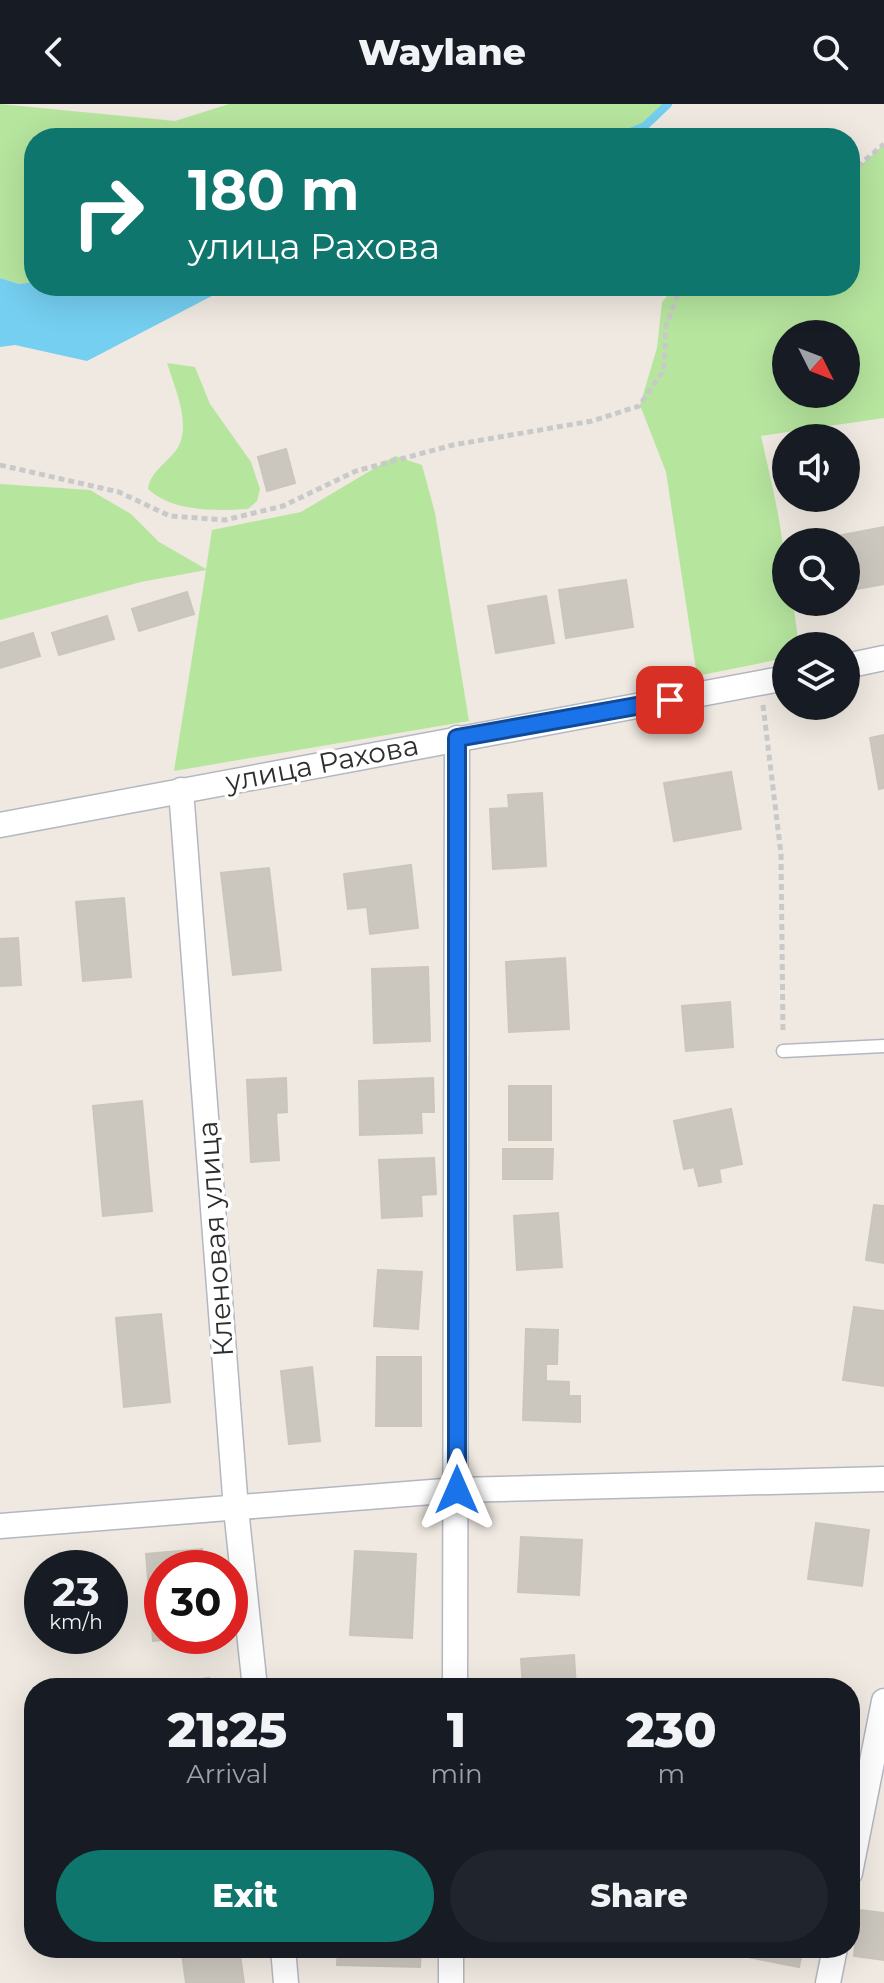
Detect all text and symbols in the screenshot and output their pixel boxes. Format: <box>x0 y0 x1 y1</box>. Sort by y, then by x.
icon: back <box>32 30 76 74</box>
text: Waylane <box>358 30 526 74</box>
icon: search <box>808 30 852 74</box>
text: 180 m <box>188 156 360 224</box>
icon: right <box>56 160 160 264</box>
text: улица Рахова <box>188 224 440 268</box>
north arrow <box>772 320 860 408</box>
map controls <box>772 320 860 720</box>
button: sound <box>772 424 860 512</box>
button: search <box>772 528 860 616</box>
button: layers <box>772 632 860 720</box>
pin <box>636 666 704 734</box>
icon: arrive <box>648 678 692 722</box>
street label: улица Рахова <box>222 728 421 799</box>
street label: Кленовая улица <box>190 1120 240 1358</box>
position arrow <box>415 1448 499 1532</box>
speed limit sign: 30 <box>144 1550 248 1654</box>
text: 23 <box>52 1567 100 1616</box>
text: km/h <box>49 1610 103 1634</box>
text: 21:25 <box>167 1701 287 1759</box>
text: 1 <box>447 1701 466 1759</box>
text: 230 <box>626 1701 717 1759</box>
text: Arrival <box>186 1758 268 1790</box>
text: min <box>430 1758 483 1790</box>
text: m <box>657 1758 685 1790</box>
button: Exit <box>56 1850 434 1942</box>
button: Share <box>450 1850 828 1942</box>

